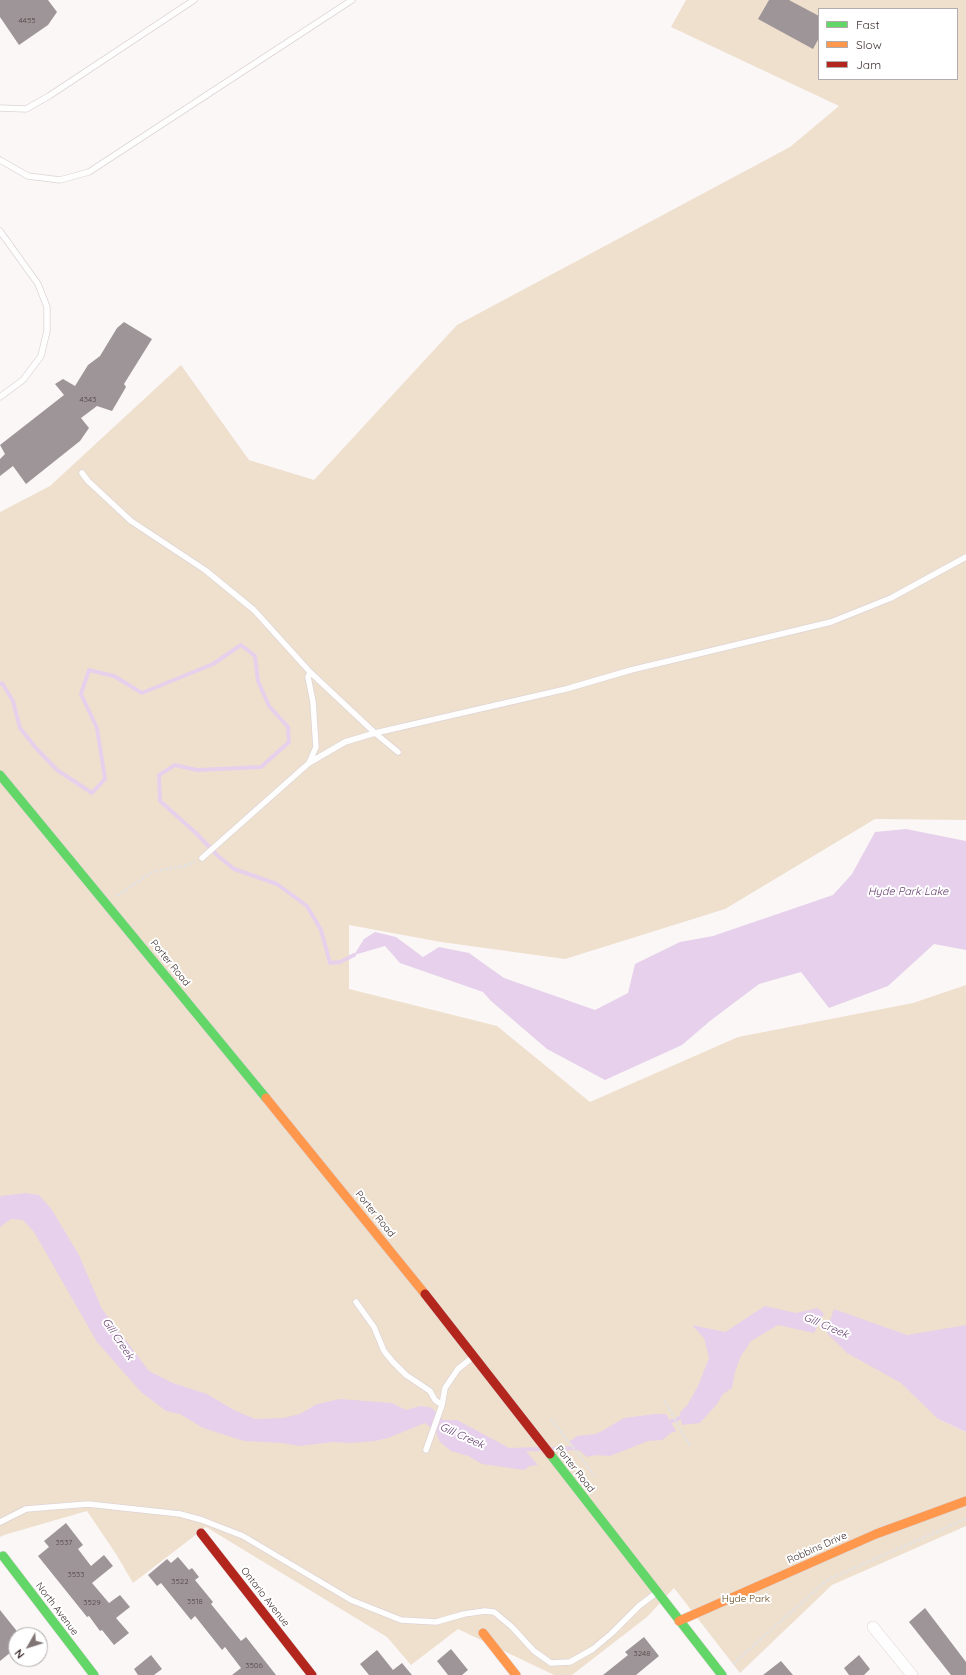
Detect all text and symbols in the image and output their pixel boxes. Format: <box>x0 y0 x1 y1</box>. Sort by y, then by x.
legend <box>818 8 958 80</box>
house number: 4455 <box>18 16 36 26</box>
text: Fast <box>856 17 880 32</box>
text: Slow <box>856 37 882 52</box>
text: Jam <box>856 57 881 72</box>
house number: 4343 <box>80 395 96 405</box>
water label: Hyde Park Lake <box>868 885 948 899</box>
street label: Porter Road <box>148 937 192 989</box>
street label: Porter Road <box>353 1188 397 1240</box>
water label: Gill Creek <box>802 1311 850 1341</box>
water label: Gill Creek <box>99 1316 137 1362</box>
water label: Gill Creek <box>438 1420 486 1452</box>
street label: Porter Road <box>553 1443 597 1495</box>
street label: Robbins Drive <box>785 1529 849 1567</box>
house number: 3537 <box>56 1538 72 1548</box>
street label: Ontario Avenue <box>238 1565 292 1629</box>
house number: 3533 <box>68 1570 84 1580</box>
house number: 3522 <box>171 1577 189 1587</box>
street label: North Avenue <box>33 1580 81 1638</box>
park label: Hyde Park <box>722 1593 770 1605</box>
house number: 3518 <box>187 1597 203 1607</box>
house number: 3529 <box>83 1598 101 1608</box>
north arrow <box>8 1627 48 1667</box>
text: N <box>11 1646 27 1661</box>
house number: 3248 <box>633 1649 651 1659</box>
house number: 3506 <box>245 1661 263 1671</box>

